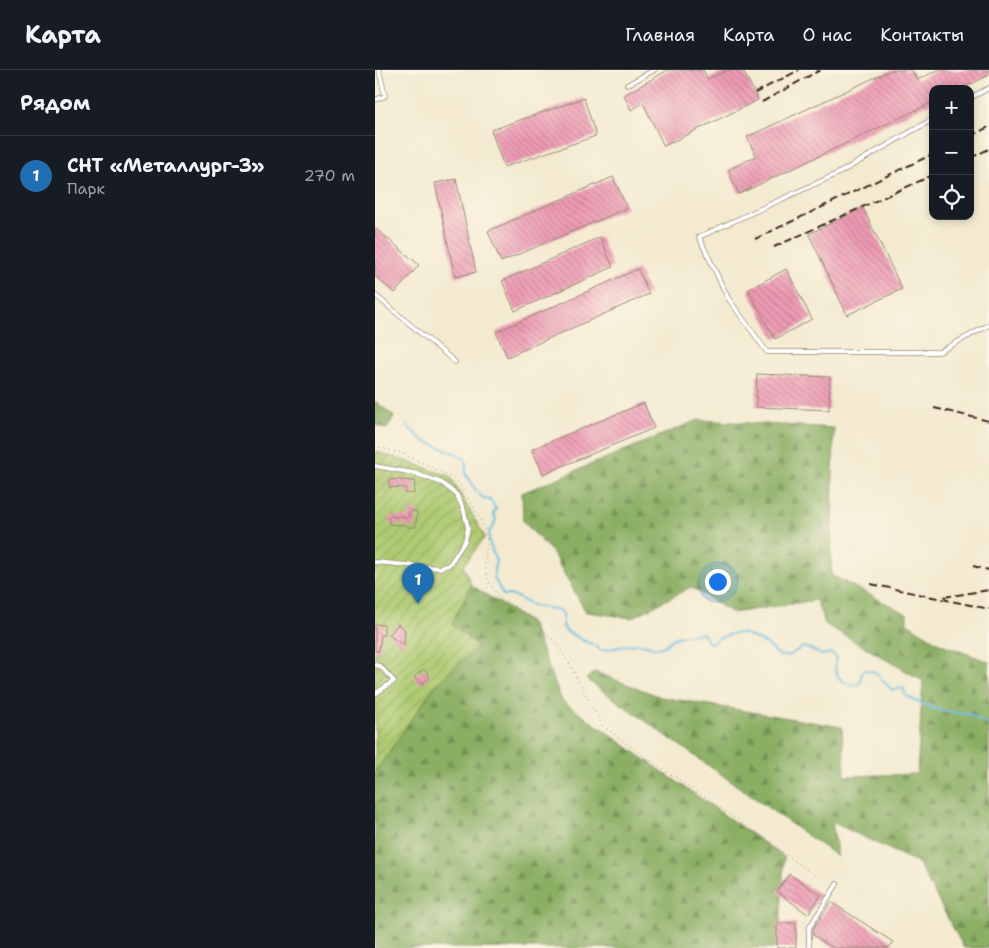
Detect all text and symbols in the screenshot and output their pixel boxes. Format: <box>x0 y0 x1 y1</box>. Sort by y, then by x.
text: Карта <box>25 19 101 51</box>
text: Главная <box>625 23 695 47</box>
text: Карта <box>723 23 775 47</box>
text: О нас <box>803 23 852 47</box>
text: Контакты <box>880 23 964 47</box>
map controls <box>929 85 974 220</box>
button: + <box>929 85 974 130</box>
text: Рядом <box>20 89 90 117</box>
button: − <box>929 130 974 175</box>
text: СНТ «Металлург-3» <box>67 153 264 178</box>
text: 1 <box>32 165 40 186</box>
text: 270 m <box>304 165 355 186</box>
button: locate <box>929 175 974 220</box>
text: Парк <box>67 178 105 199</box>
pin: 1 <box>402 563 434 604</box>
your location <box>705 569 731 595</box>

